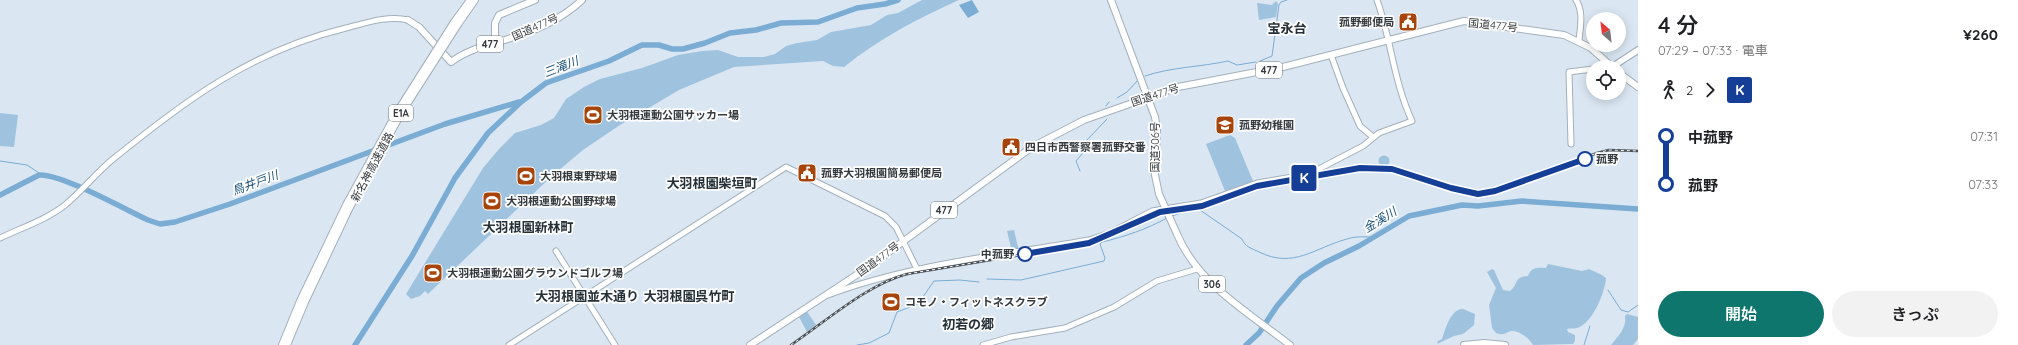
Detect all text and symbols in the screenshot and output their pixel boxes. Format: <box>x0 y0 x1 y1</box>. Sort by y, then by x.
street label: 国道477号 <box>509 10 561 44</box>
public building icon: 菰野郵便局 <box>1397 11 1419 33</box>
text: 4 分 <box>1658 11 1699 39</box>
north arrow <box>1586 12 1626 52</box>
map controls <box>1586 12 1626 100</box>
place label: 菰野郵便局 <box>1339 15 1394 29</box>
street label: 国道477号 <box>1468 15 1518 35</box>
district label: 宝永台 <box>1267 20 1307 36</box>
text: ¥260 <box>1963 25 1998 44</box>
road number: 477 <box>477 36 503 52</box>
text: 07:29 – 07:33 · 電車 <box>1658 42 1768 58</box>
water label: 三滝川 <box>541 52 582 80</box>
button: locate <box>1586 60 1626 100</box>
road number: 477 <box>1256 62 1282 78</box>
icon: walk <box>1658 79 1680 101</box>
icon: forward <box>1699 79 1721 101</box>
street label: 国道477号 <box>1129 81 1181 109</box>
text: K <box>1735 81 1744 99</box>
text: 2 <box>1686 82 1693 98</box>
sports icon: 大羽根運動公園サッカー場 <box>582 104 604 126</box>
road number: E1A <box>389 105 413 121</box>
place label: 大羽根運動公園サッカー場 <box>607 108 739 122</box>
school or university icon: 菰野幼稚園 <box>1214 114 1236 136</box>
place label: 菰野幼稚園 <box>1239 118 1294 132</box>
street label: 国道306号 <box>1148 121 1162 173</box>
text: 中菰野 <box>1688 128 1733 147</box>
text: 07:31 <box>1970 128 1998 144</box>
street label: 新名神高速道路 <box>348 130 396 204</box>
public building icon: 四日市西警察署菰野交番 <box>1000 136 1022 158</box>
place label: 四日市西警察署菰野交番 <box>1025 140 1146 154</box>
marker: 菰野 <box>1577 151 1593 167</box>
place label: 菰野 <box>1596 152 1619 166</box>
public building icon: 菰野大羽根園簡易郵便局 <box>796 162 818 184</box>
sports icon: 大羽根東野球場 <box>515 165 537 187</box>
line badge: K <box>1291 165 1317 191</box>
water label: 鳥井戸川 <box>230 166 282 198</box>
place label: 菰野大羽根園簡易郵便局 <box>821 166 942 180</box>
place label: 大羽根東野球場 <box>540 169 617 183</box>
text: K <box>1299 169 1309 187</box>
district label: 大羽根園柴垣町 <box>666 175 758 191</box>
text: 菰野 <box>1688 176 1718 195</box>
text: 07:33 <box>1968 176 1998 192</box>
sports icon: 大羽根運動公園野球場 <box>481 190 503 212</box>
place label: 大羽根運動公園野球場 <box>506 194 616 208</box>
road number: 477 <box>931 202 957 218</box>
water label: 金溪川 <box>1360 203 1401 235</box>
district label: 大羽根園新林町 <box>482 219 574 235</box>
street label: 国道477号 <box>854 239 902 279</box>
marker: 中菰野 <box>1017 246 1033 262</box>
place label: 中菰野 <box>981 247 1015 261</box>
sports icon: 大羽根運動公園グラウンドゴルフ場 <box>422 262 444 284</box>
place label: 大羽根運動公園グラウンドゴルフ場 <box>447 266 623 280</box>
road number: 306 <box>1199 276 1225 292</box>
district label: 大羽根園並木通り <box>535 288 639 304</box>
district label: 大羽根園呉竹町 <box>643 288 735 304</box>
sports icon: コモノ・フィットネスクラブ <box>880 291 902 313</box>
button: 開始 <box>1658 291 1824 337</box>
button: きっぷ <box>1832 291 1998 337</box>
place label: コモノ・フィットネスクラブ <box>905 295 1048 309</box>
district label: 初若の郷 <box>942 316 994 332</box>

